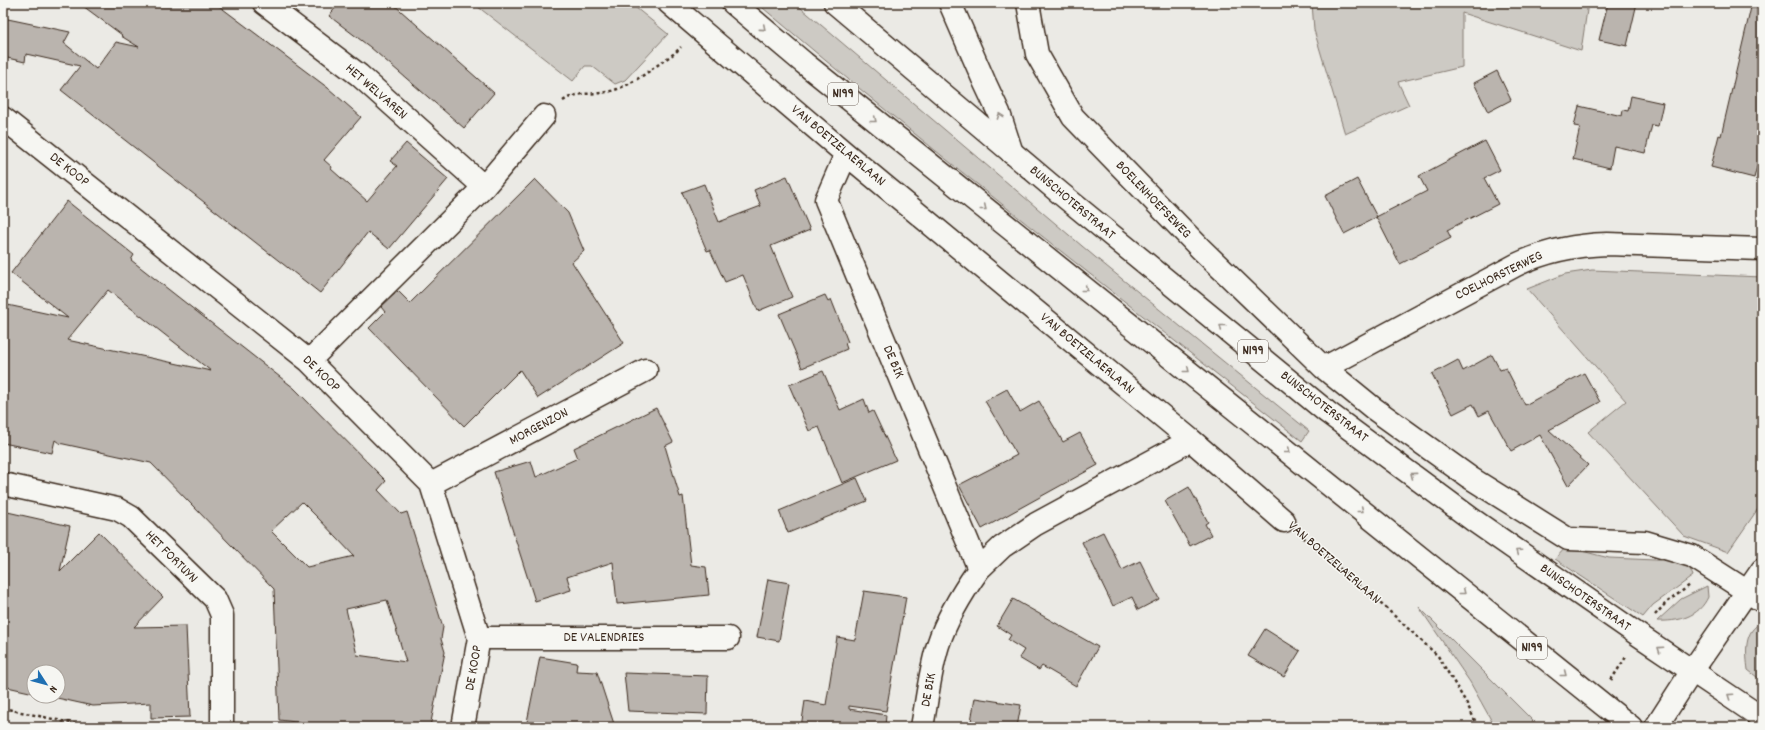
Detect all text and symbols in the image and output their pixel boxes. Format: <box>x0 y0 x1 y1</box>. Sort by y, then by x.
one-way arrow <box>758 24 766 31</box>
street label: HET WELVAREN <box>340 59 412 125</box>
road number: N199 <box>828 83 858 105</box>
street label: VAN BOETZELAERLAAN <box>786 100 890 192</box>
one-way arrow <box>996 112 1004 119</box>
one-way arrow <box>870 115 877 122</box>
street label: DE KOOP <box>45 148 93 192</box>
street label: BOELENHOEFSEWEG <box>1110 156 1196 244</box>
street label: BUNSCHOTERSTRAAT <box>1025 161 1120 245</box>
one-way arrow <box>979 203 986 210</box>
street label: COELHORSTERWEG <box>1452 246 1546 306</box>
one-way arrow <box>1081 284 1088 291</box>
street label: VAN BOETZELAERLAAN <box>1035 308 1139 400</box>
one-way arrow <box>1220 324 1227 331</box>
road number: N199 <box>1238 340 1268 362</box>
street label: DE BIK <box>877 342 909 382</box>
street label: DE KOOP <box>298 351 344 397</box>
one-way arrow <box>1182 365 1189 372</box>
street label: BUNSCHOTERSTRAAT <box>1276 366 1373 448</box>
street label: MORGENZON <box>506 403 572 451</box>
one-way arrow <box>1284 447 1291 454</box>
one-way arrow <box>1411 473 1418 480</box>
one-way arrow <box>1357 505 1364 512</box>
street label: VAN BOETZELAERLAAN <box>1283 517 1385 609</box>
street label: HET FORTUYN <box>140 526 202 588</box>
one-way arrow <box>1516 550 1523 557</box>
street label: BUNSCHOTERSTRAAT <box>1535 559 1635 637</box>
one-way arrow <box>1459 588 1466 595</box>
street label: DE VALENDRIES <box>563 628 645 648</box>
road number: N199 <box>1517 637 1547 659</box>
street label: DE KOOP <box>460 644 488 692</box>
one-way arrow <box>1657 647 1664 654</box>
north arrow <box>26 664 66 704</box>
one-way arrow <box>1559 670 1567 677</box>
street label: DE BIK <box>916 671 942 709</box>
text: N <box>44 682 61 696</box>
one-way arrow <box>1727 694 1734 701</box>

